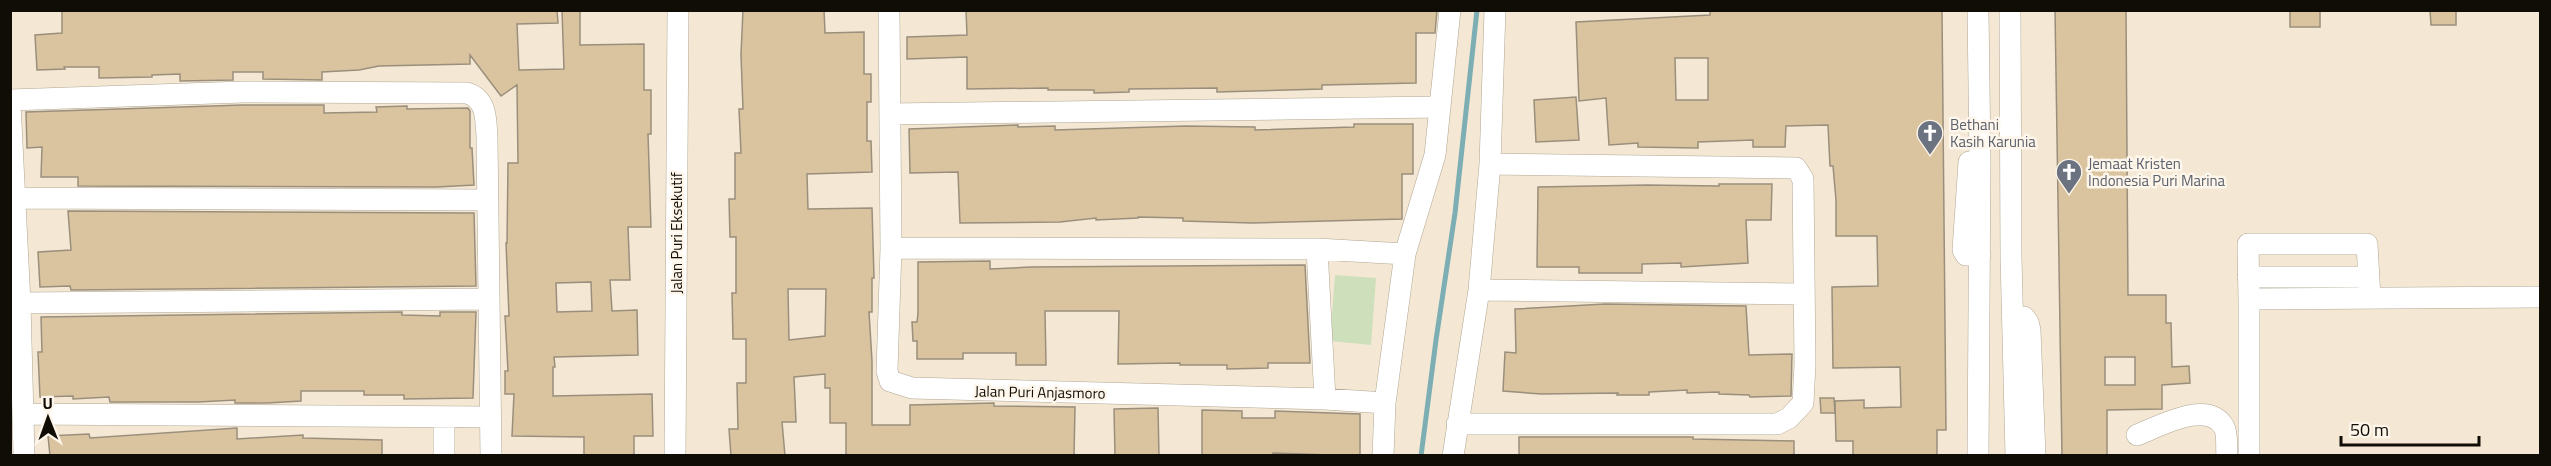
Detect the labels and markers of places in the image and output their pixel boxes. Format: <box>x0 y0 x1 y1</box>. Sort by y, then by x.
place label: Bethani Kasih Karunia <box>1950 113 2036 153</box>
church icon: Bethani Kasih Karunia <box>1915 118 1945 156</box>
place label: Jemaat Kristen Indonesia Puri Marina <box>2088 152 2226 192</box>
church icon: Jemaat Kristen Indonesia Puri Marina <box>2054 157 2084 195</box>

